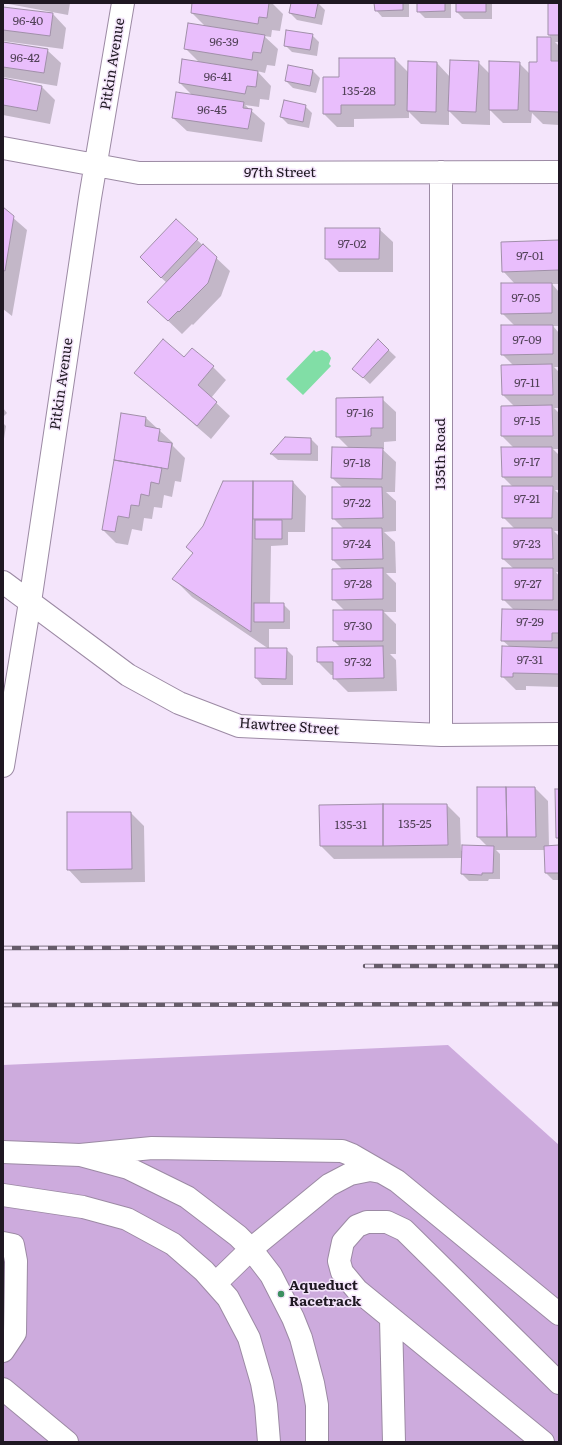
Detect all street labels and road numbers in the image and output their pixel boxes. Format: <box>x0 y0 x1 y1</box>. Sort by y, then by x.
street label: Pitkin Avenue <box>97 17 129 111</box>
street label: 97th Street <box>244 165 316 181</box>
street label: Pitkin Avenue <box>47 337 77 431</box>
street label: 135th Road <box>433 418 449 490</box>
street label: Hawtree Street <box>239 715 339 739</box>

